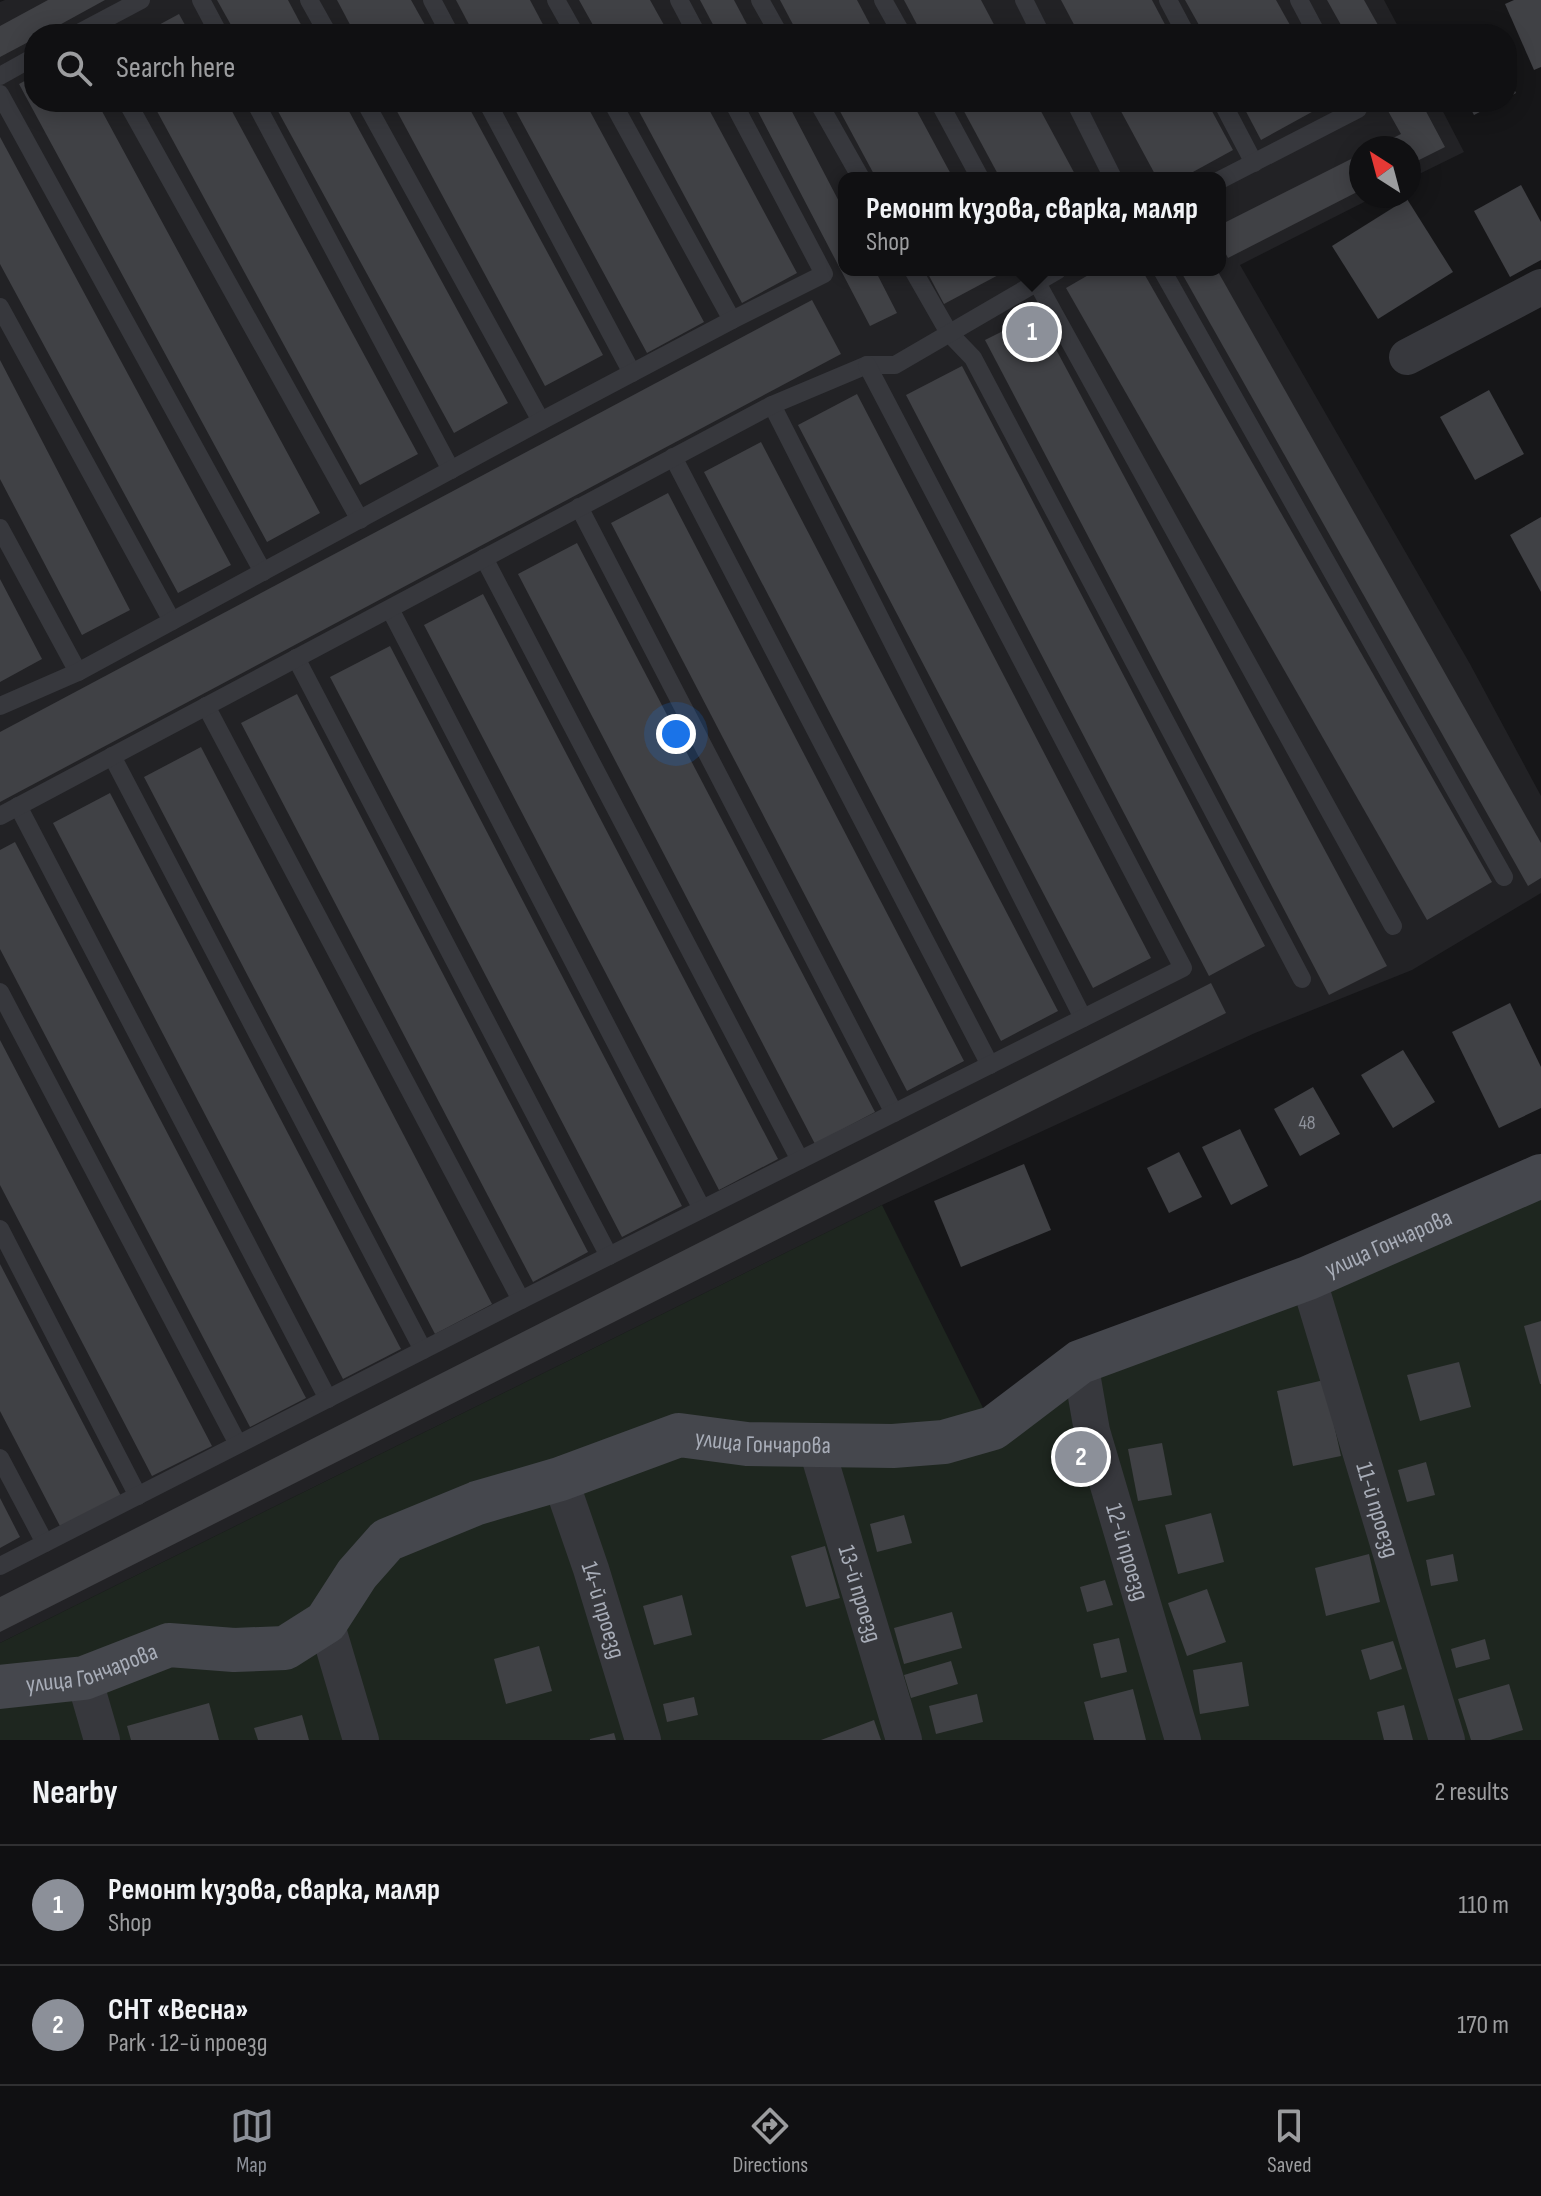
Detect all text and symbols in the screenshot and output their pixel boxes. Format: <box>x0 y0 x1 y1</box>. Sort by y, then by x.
search box <box>24 24 1517 112</box>
icon: search <box>52 46 96 90</box>
text: Search here <box>116 50 235 86</box>
north arrow <box>1349 136 1421 208</box>
popup <box>838 172 1226 276</box>
text: Ремонт кузова, сварка, маляр <box>866 191 1198 227</box>
text: Shop <box>866 227 910 258</box>
pin: 1 <box>1006 302 1058 362</box>
your location <box>656 714 696 754</box>
house number: 48 <box>1298 1111 1316 1135</box>
street label: улица Гончарова <box>1320 1203 1456 1284</box>
street label: улица Гончарова <box>693 1423 831 1460</box>
pin: 2 <box>1055 1427 1107 1487</box>
street label: 11-й проезд <box>1349 1459 1405 1561</box>
street label: 12-й проезд <box>1099 1500 1155 1604</box>
street label: 13-й проезд <box>832 1542 888 1646</box>
street label: 14-й проезд <box>575 1558 631 1662</box>
street label: улица Гончарова <box>24 1637 162 1699</box>
text: Nearby <box>32 1772 118 1813</box>
text: 2 results <box>1435 1777 1509 1808</box>
text: Ремонт кузова, сварка, маляр <box>108 1872 440 1908</box>
text: 1 <box>53 1890 63 1921</box>
text: 110 m <box>1458 1890 1509 1921</box>
text: Shop <box>108 1908 152 1939</box>
text: СНТ «Весна» <box>108 1992 248 2028</box>
text: 2 <box>52 2010 64 2041</box>
text: 170 m <box>1457 2010 1509 2041</box>
text: Park · 12-й проезд <box>108 2028 267 2059</box>
tab: Map <box>230 2104 274 2179</box>
tab: Directions <box>733 2104 808 2179</box>
tab: Saved <box>1267 2104 1311 2179</box>

